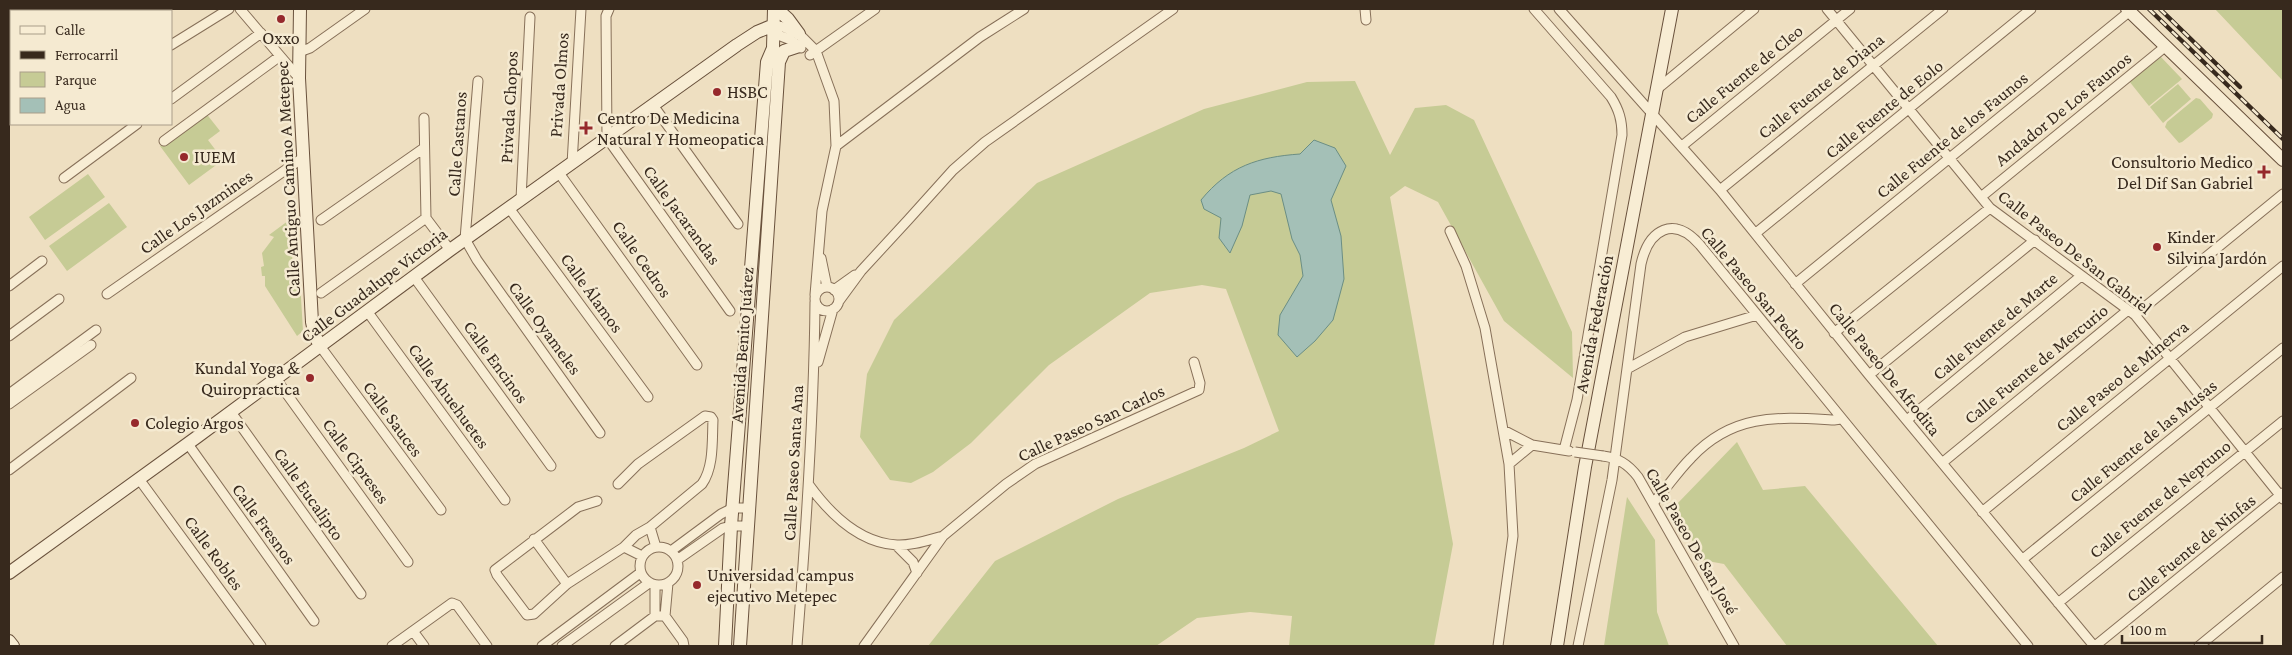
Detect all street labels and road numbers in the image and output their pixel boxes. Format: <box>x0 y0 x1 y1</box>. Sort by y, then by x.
street label: Calle Fuente de Cleo <box>1681 20 1807 128</box>
street label: Calle Fuente de Diana <box>1754 29 1888 143</box>
street label: Privada Olmos <box>545 32 573 138</box>
street label: Andador De Los Faunos <box>1991 48 2135 170</box>
street label: Privada Chopos <box>496 50 522 164</box>
street label: Calle Fuente de Eolo <box>1821 55 1947 163</box>
street label: Calle Antiguo Camino A Metepec <box>272 60 304 297</box>
street label: Calle Fuente de los Faunos <box>1872 68 2032 202</box>
street label: Calle Castanos <box>443 91 471 197</box>
street label: Calle Jacarandas <box>639 161 725 269</box>
street label: Calle Los Jazmines <box>136 166 256 258</box>
street label: Calle Paseo De San Gabriel <box>1994 186 2156 318</box>
street label: Calle Cedros <box>608 217 676 301</box>
street label: Calle Paseo San Pedro <box>1697 222 1811 354</box>
street label: Calle Guadalupe Victoria <box>297 223 451 347</box>
street label: Calle Álamos <box>556 249 628 337</box>
street label: Avenida Federación <box>1571 253 1617 395</box>
street label: Avenida Benito Juárez <box>727 266 757 424</box>
street label: Calle Fuente de Marte <box>1929 268 2061 384</box>
street label: Calle Oyameles <box>505 278 585 378</box>
street label: Calle Paseo De Afrodita <box>1825 298 1945 440</box>
street label: Calle Fuente de Mercurio <box>1960 300 2112 428</box>
street label: Calle Paseo de Minerva <box>2052 316 2192 436</box>
street label: Calle Encinos <box>459 317 533 407</box>
street label: Calle Ahuehuetes <box>404 340 494 452</box>
street label: Calle Fuente de las Musas <box>2065 375 2221 507</box>
street label: Calle Sauces <box>359 377 427 461</box>
street label: Calle Paseo San Carlos <box>1014 380 1168 466</box>
street label: Calle Paseo Santa Ana <box>779 384 807 542</box>
street label: Calle Cipreses <box>318 415 394 507</box>
street label: Calle Fuente de Neptuno <box>2085 436 2235 562</box>
street label: Calle Eucalipto <box>270 444 348 544</box>
street label: Calle Paseo De San José <box>1642 464 1742 618</box>
street label: Calle Fresnos <box>228 480 300 568</box>
street label: Calle Fuente de Ninfas <box>2122 490 2260 606</box>
street label: Calle Robles <box>180 512 248 594</box>

